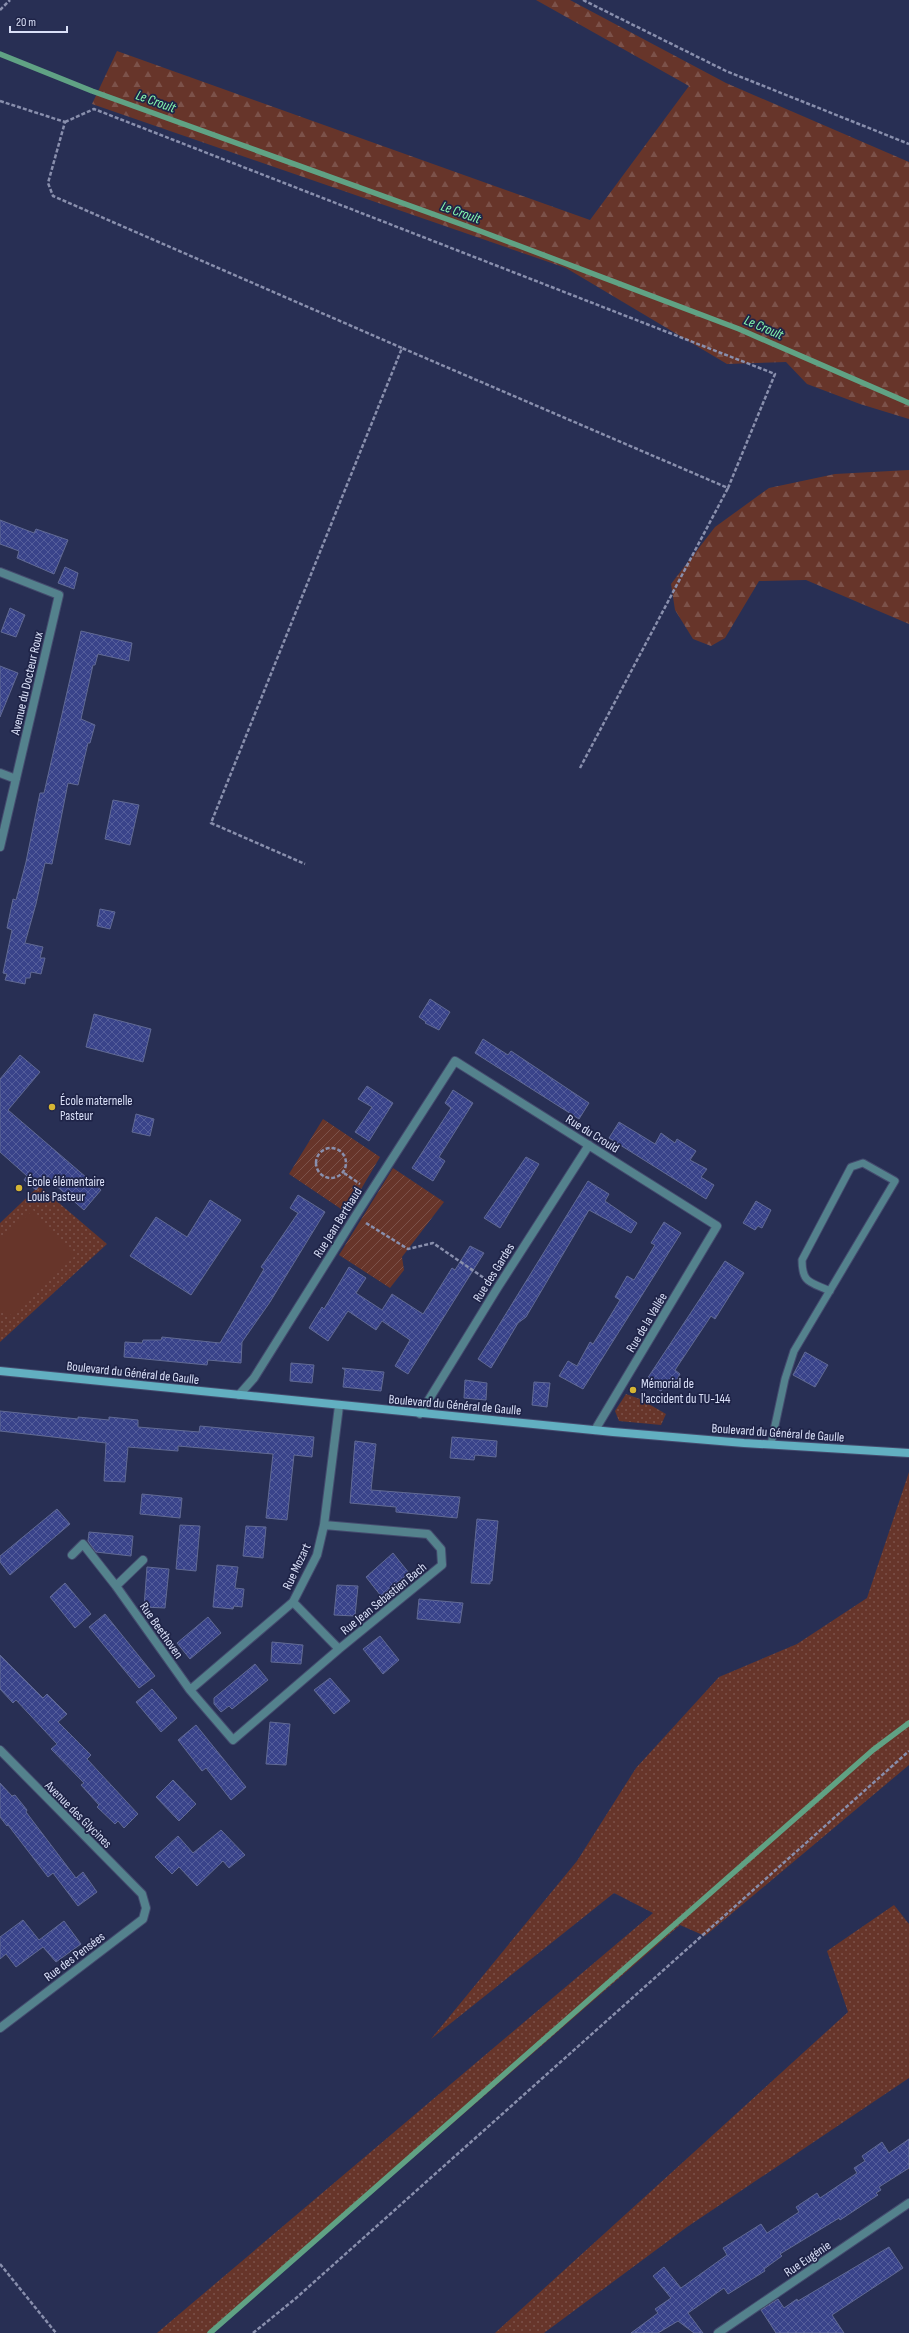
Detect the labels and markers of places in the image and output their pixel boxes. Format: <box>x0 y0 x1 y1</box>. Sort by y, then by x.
place label: École maternelle Pasteur <box>60 1093 133 1124</box>
marker: École maternelle Pasteur <box>47 1102 57 1112</box>
place label: École élémentaire Louis Pasteur <box>27 1174 105 1205</box>
marker: École élémentaire Louis Pasteur <box>14 1183 24 1193</box>
place label: Mémorial de l'accident du TU-144 <box>641 1376 731 1407</box>
marker: Mémorial de l'accident du TU-144 <box>628 1385 638 1395</box>

